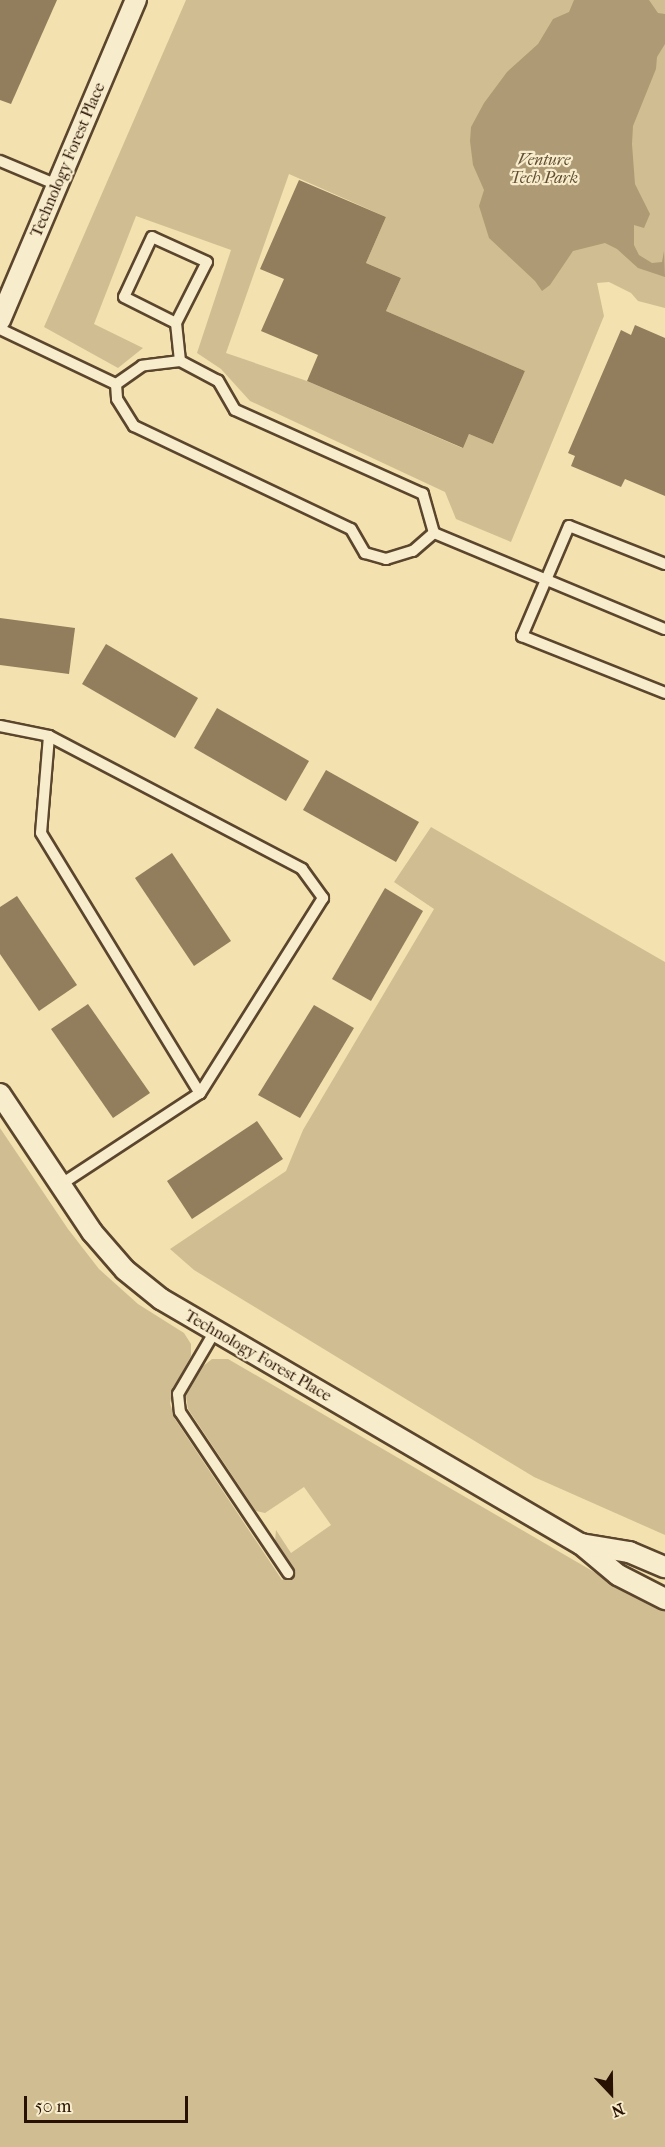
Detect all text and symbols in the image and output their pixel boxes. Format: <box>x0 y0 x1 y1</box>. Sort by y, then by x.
street label: Technology Forest Place <box>27 80 109 240</box>
park label: Venture Tech Park <box>510 150 578 188</box>
street label: Technology Forest Place <box>181 1306 335 1406</box>
north arrow <box>581 2063 641 2123</box>
scale bar <box>27 2084 190 2122</box>
text: 50 m <box>35 2096 71 2117</box>
text: N <box>609 2099 627 2121</box>

